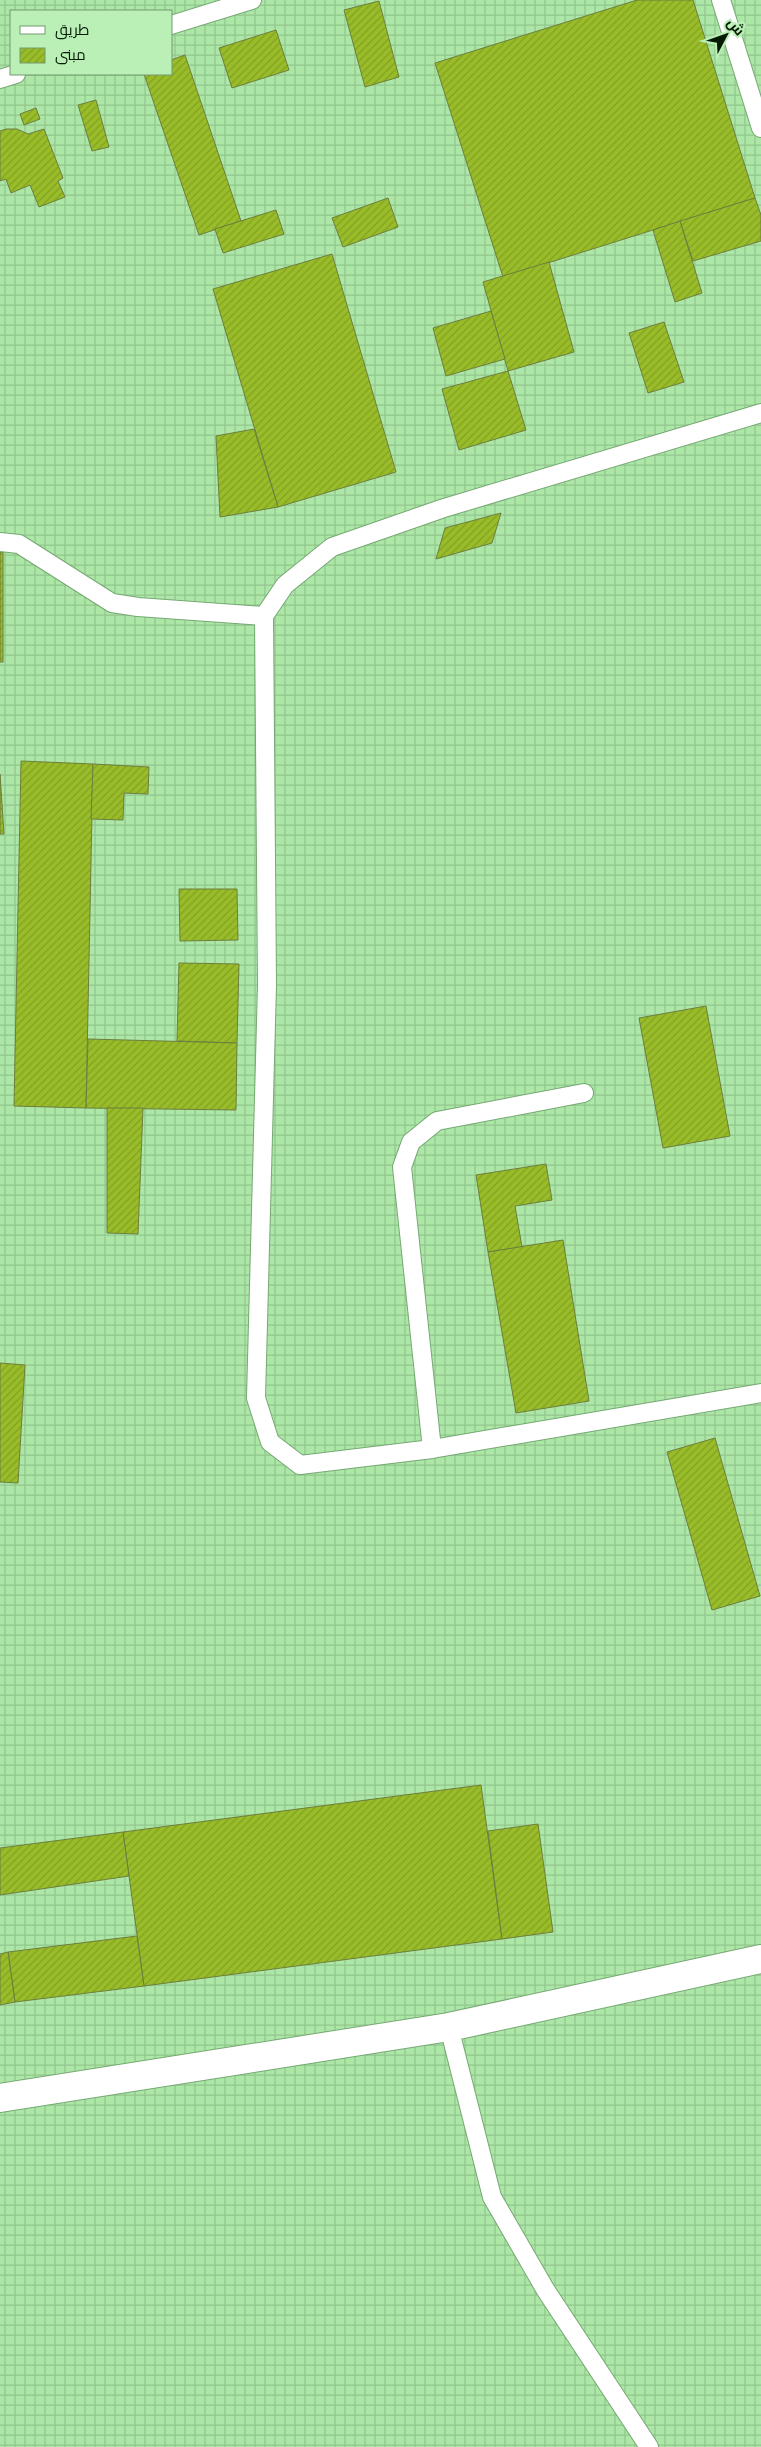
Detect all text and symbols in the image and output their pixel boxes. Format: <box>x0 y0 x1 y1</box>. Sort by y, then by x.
legend <box>10 10 172 75</box>
north arrow <box>701 10 751 60</box>
text: ش <box>723 14 749 39</box>
text: طريق <box>55 20 89 40</box>
text: مبنى <box>55 45 86 65</box>

